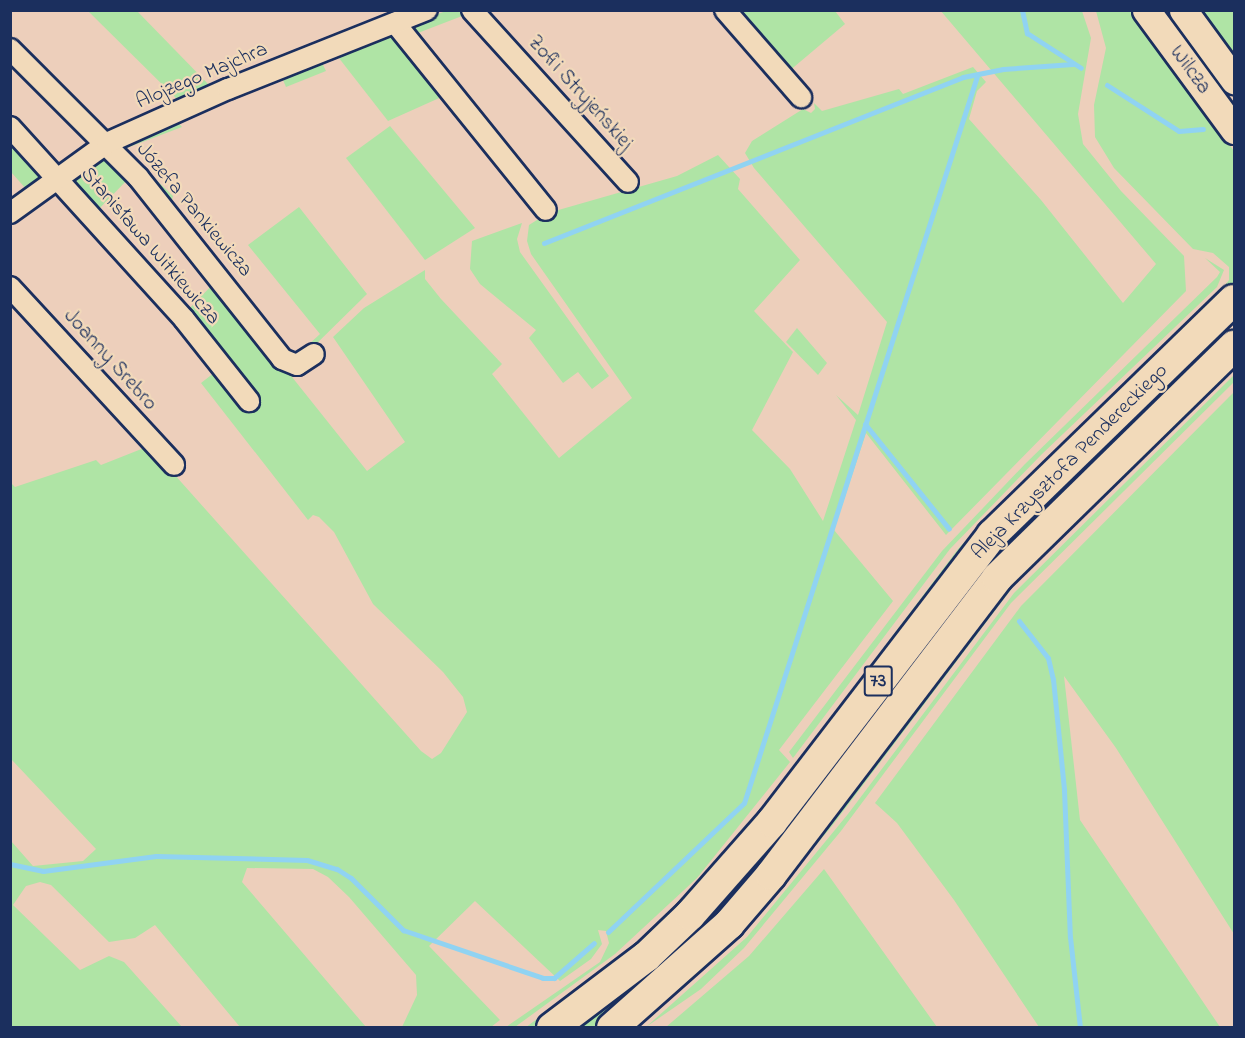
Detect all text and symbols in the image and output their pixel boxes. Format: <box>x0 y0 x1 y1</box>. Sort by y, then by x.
street label: Zofii Stryjeńskiej <box>522 31 638 155</box>
street label: Alojzego Majchra <box>132 37 272 115</box>
street label: Wilcza <box>1164 41 1216 99</box>
street label: Józefa Pankiewicza <box>130 138 258 282</box>
street label: Stanisława Witkiewicza <box>75 162 225 330</box>
street label: Joanny Srebro <box>58 304 162 416</box>
street label: Aleja Krzysztofa Pendereckiego <box>967 359 1173 565</box>
road number: 73 <box>863 664 893 698</box>

